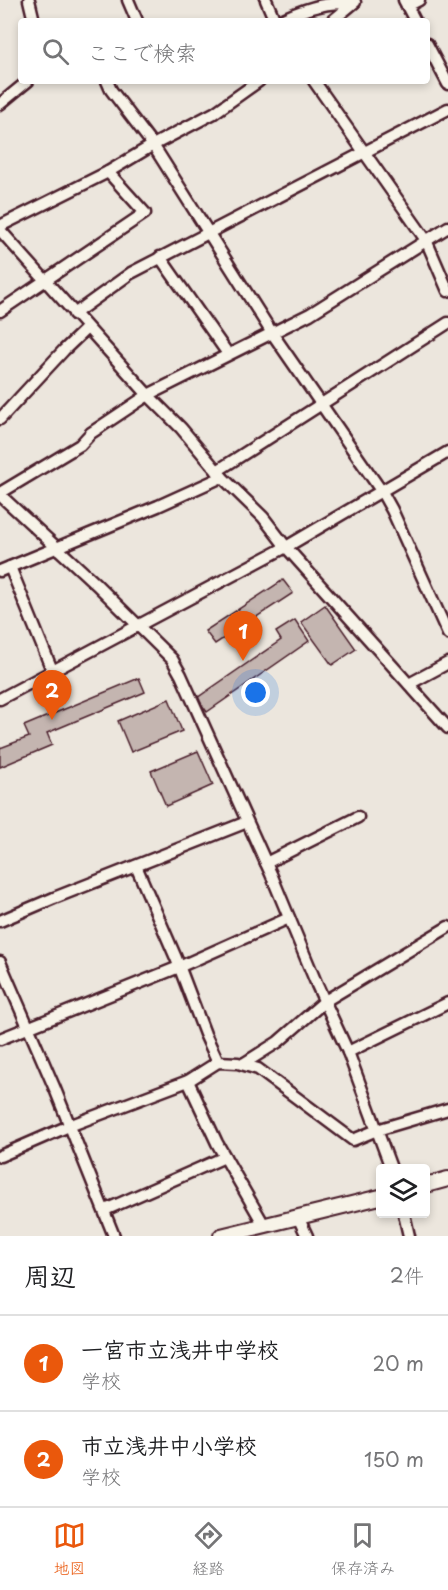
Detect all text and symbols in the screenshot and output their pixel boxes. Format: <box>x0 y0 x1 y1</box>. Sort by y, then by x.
search box <box>18 18 430 84</box>
icon: search <box>39 35 72 68</box>
text: ここで検索 <box>87 35 197 68</box>
pin: 1 <box>224 612 262 661</box>
pin: 2 <box>32 670 72 720</box>
your location <box>241 678 270 707</box>
map controls <box>376 1164 430 1218</box>
button: layers <box>376 1164 430 1218</box>
text: 周辺 <box>24 1256 76 1295</box>
text: 2件 <box>390 1260 424 1290</box>
text: 一宮市立浅井中学校 <box>81 1332 279 1365</box>
text: 1 <box>39 1348 48 1378</box>
text: 20 m <box>372 1348 424 1378</box>
text: 学校 <box>81 1365 121 1395</box>
text: 市立浅井中小学校 <box>81 1428 257 1461</box>
text: 2 <box>36 1444 51 1474</box>
text: 150 m <box>364 1444 424 1474</box>
text: 学校 <box>81 1461 121 1491</box>
tab: 地図 <box>53 1519 86 1579</box>
tab: 経路 <box>192 1519 225 1579</box>
tab: 保存済み <box>331 1519 395 1579</box>

